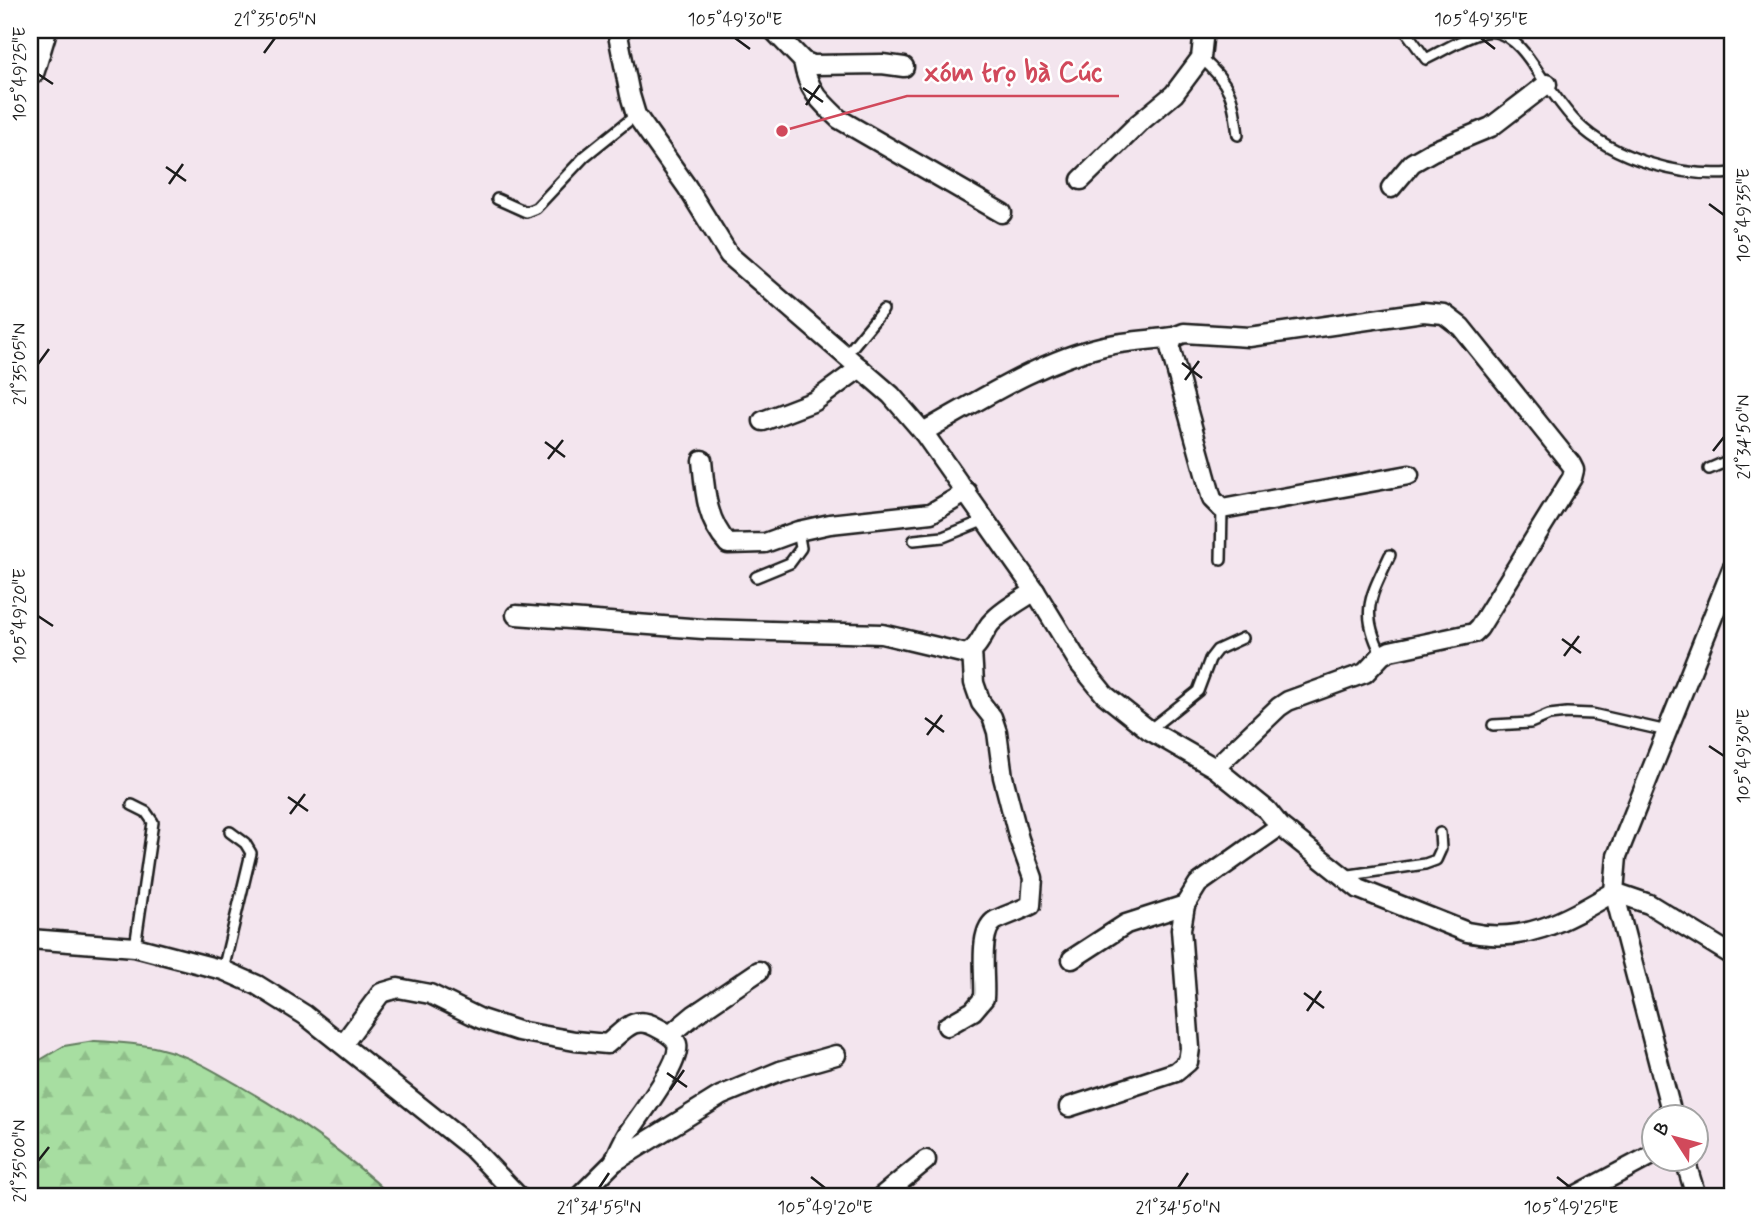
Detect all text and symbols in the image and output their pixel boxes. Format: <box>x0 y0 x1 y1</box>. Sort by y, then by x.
text: 21°35'05"N <box>234 8 316 32</box>
text: 105°49'30"E <box>688 8 782 32</box>
text: 105°49'35"E <box>1434 8 1528 32</box>
text: 105°49'25"E <box>8 27 32 121</box>
callout: xóm trọ bà Cúc <box>907 47 1119 96</box>
text: xóm trọ bà Cúc <box>924 55 1103 92</box>
text: 105°49'35"E <box>1732 168 1756 262</box>
text: 21°35'05"N <box>8 323 32 405</box>
text: 21°34'50"N <box>1732 394 1756 480</box>
text: 105°49'20"E <box>8 568 32 664</box>
text: 105°49'30"E <box>1732 709 1756 803</box>
north arrow <box>1640 1104 1710 1174</box>
text: B <box>1649 1117 1676 1141</box>
text: 21°35'00"N <box>8 1119 32 1203</box>
text: 21°34'55"N <box>557 1196 641 1220</box>
text: 105°49'20"E <box>777 1196 873 1220</box>
text: 21°34'50"N <box>1135 1196 1221 1220</box>
text: 105°49'25"E <box>1524 1196 1618 1220</box>

